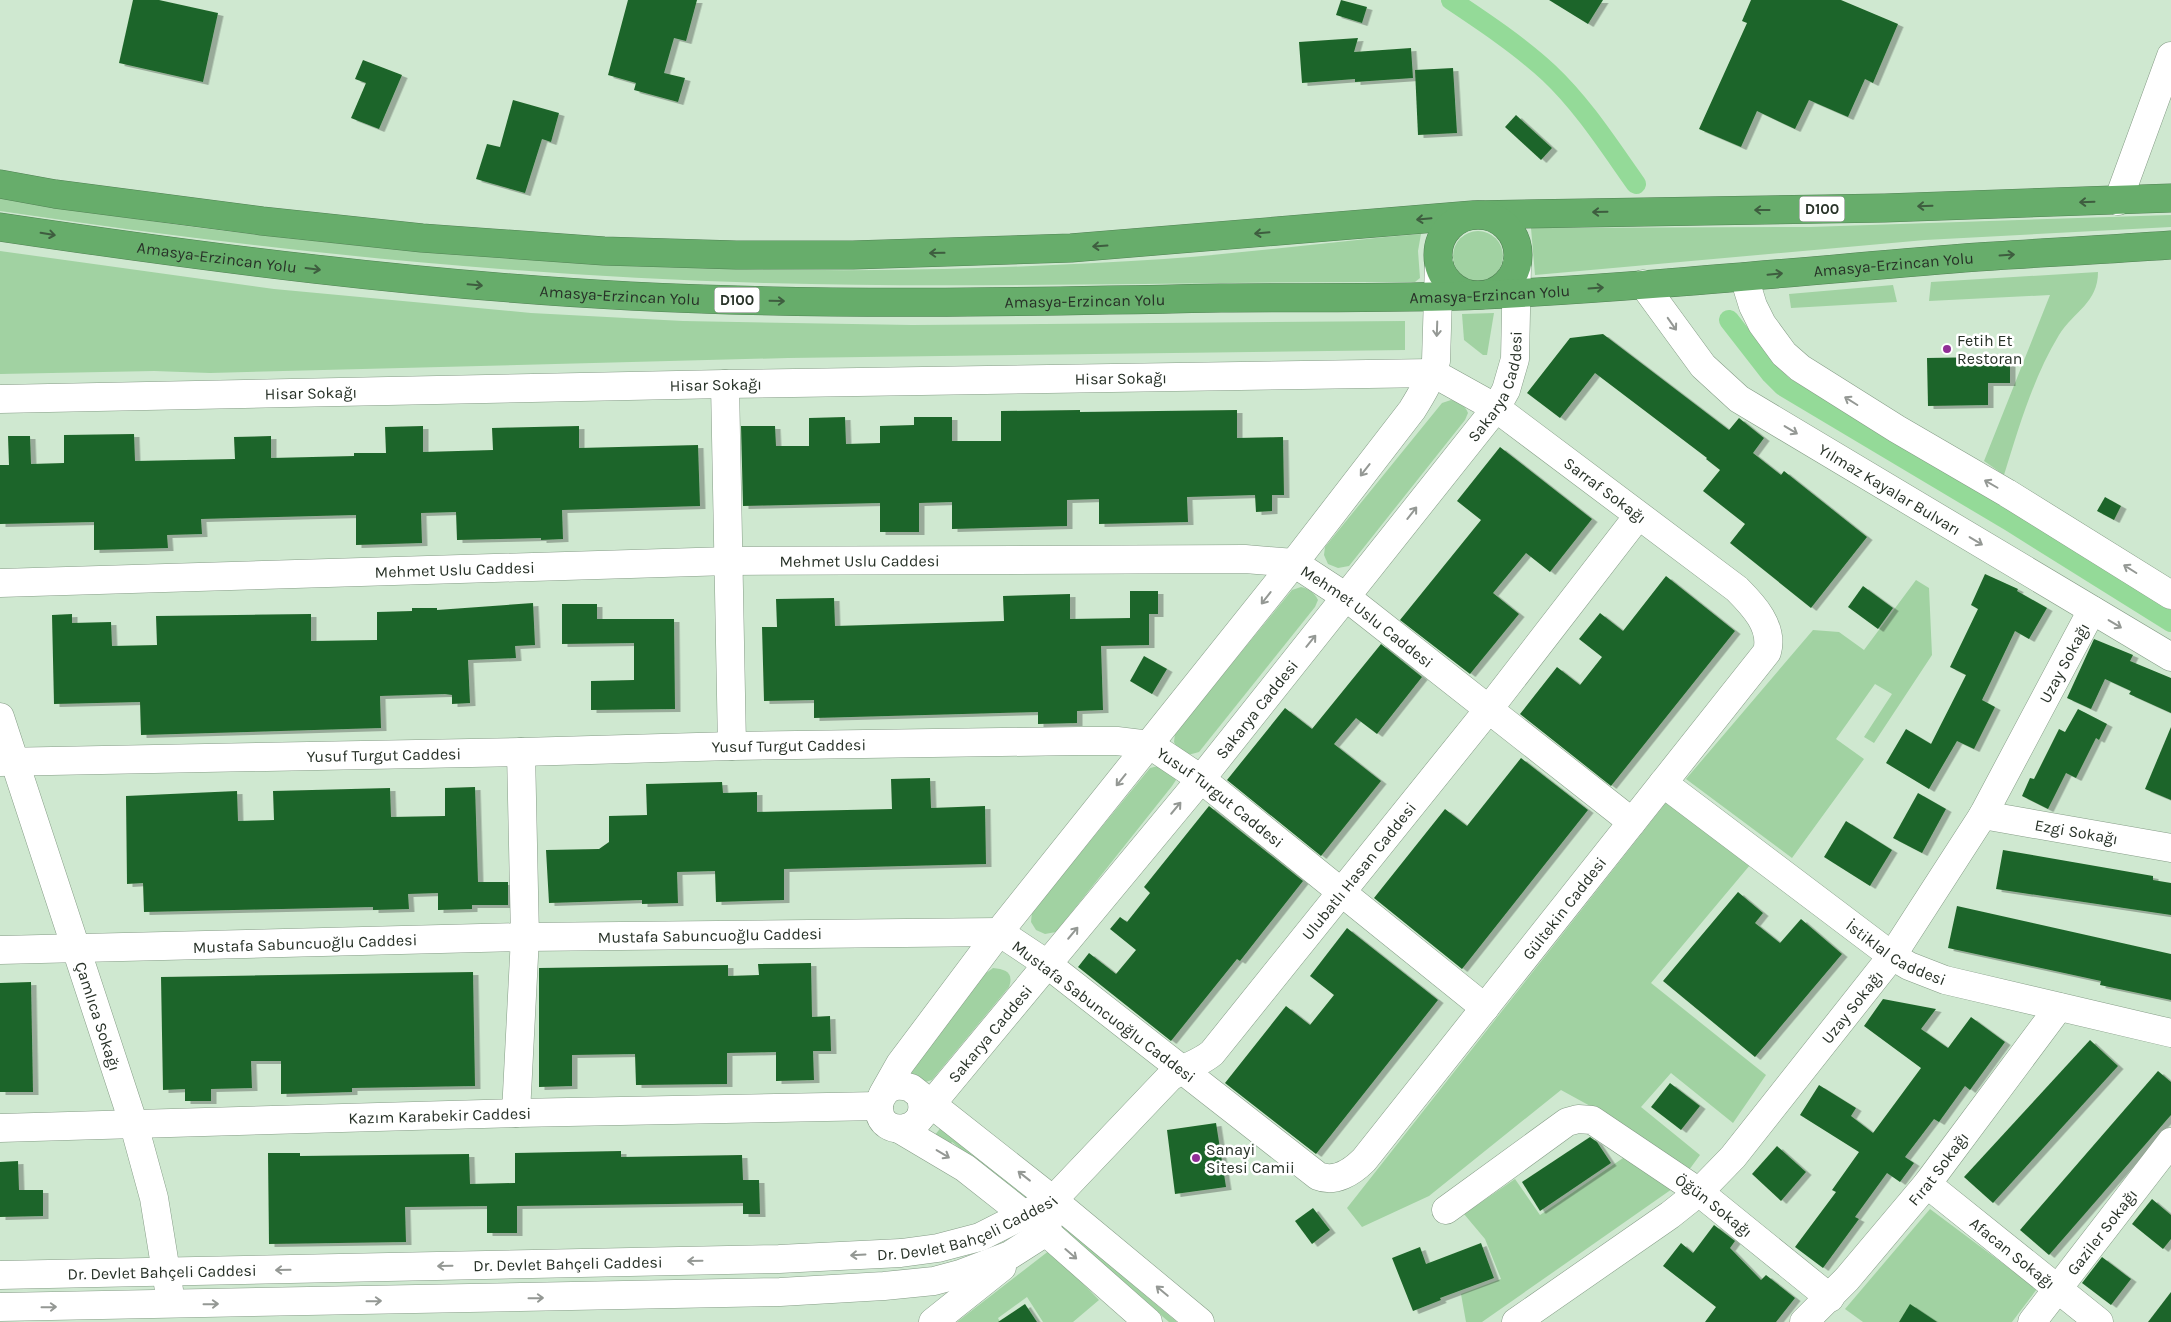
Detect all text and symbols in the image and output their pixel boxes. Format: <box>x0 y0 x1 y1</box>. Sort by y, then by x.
road number: D100 <box>1800 196 1844 222</box>
one-way arrow <box>2080 197 2096 206</box>
one-way arrow <box>1917 202 1933 211</box>
one-way arrow <box>1755 205 1771 215</box>
one-way arrow <box>1592 208 1608 217</box>
one-way arrow <box>1416 214 1432 224</box>
one-way arrow <box>1254 228 1270 238</box>
one-way arrow <box>40 229 56 239</box>
street label: Amasya-Erzincan Yolu <box>136 238 298 277</box>
one-way arrow <box>1092 242 1108 251</box>
one-way arrow <box>930 248 946 258</box>
street label: Amasya-Erzincan Yolu <box>1813 248 1975 281</box>
one-way arrow <box>1999 251 2015 260</box>
one-way arrow <box>305 264 321 274</box>
one-way arrow <box>1767 269 1783 279</box>
one-way arrow <box>467 281 483 290</box>
street label: Amasya-Erzincan Yolu <box>539 281 701 309</box>
street label: Amasya-Erzincan Yolu <box>1409 281 1571 307</box>
one-way arrow <box>1588 283 1604 292</box>
road number: D100 <box>714 288 760 312</box>
street label: Amasya-Erzincan Yolu <box>1004 290 1166 312</box>
one-way arrow <box>768 296 785 306</box>
one-way arrow <box>1667 316 1677 330</box>
one-way arrow <box>1432 320 1442 337</box>
street label: Sakarya Caddesi <box>1464 331 1526 446</box>
place label: Fetih Et Restoran <box>1957 331 2022 368</box>
marker: Fetih Et Restoran <box>1941 343 1953 355</box>
street label: Hisar Sokağı <box>1074 368 1167 389</box>
street label: Hisar Sokağı <box>669 374 762 395</box>
street label: Hisar Sokağı <box>265 383 357 404</box>
one-way arrow <box>1845 396 1859 406</box>
one-way arrow <box>1784 426 1798 436</box>
street label: Yılmaz Kayalar Bulvarı <box>1815 440 1964 539</box>
street label: Sarraf Sokağı <box>1560 453 1650 528</box>
one-way arrow <box>1360 463 1371 476</box>
one-way arrow <box>1985 479 1999 489</box>
one-way arrow <box>1407 507 1418 520</box>
one-way arrow <box>1968 537 1982 547</box>
street label: Mehmet Uslu Caddesi <box>779 551 940 571</box>
street label: Mehmet Uslu Caddesi <box>374 558 535 582</box>
street label: Mehmet Uslu Caddesi <box>1297 561 1437 672</box>
one-way arrow <box>2123 564 2137 574</box>
one-way arrow <box>1260 591 1271 604</box>
street label: Uzay Sokağı <box>2035 619 2094 706</box>
one-way arrow <box>2108 619 2122 629</box>
one-way arrow <box>1306 634 1317 647</box>
street label: Sakarya Caddesi <box>1212 656 1302 763</box>
street label: Yusuf Turgut Caddesi <box>711 735 866 757</box>
street label: Yusuf Turgut Caddesi <box>1153 743 1287 852</box>
street label: Yusuf Turgut Caddesi <box>306 744 461 766</box>
one-way arrow <box>1116 773 1127 786</box>
street label: Ulubatlı Hasan Caddesi <box>1298 798 1420 944</box>
one-way arrow <box>1171 802 1182 815</box>
street label: Ezgi Sokağı <box>2033 815 2120 849</box>
street label: Gültekin Caddesi <box>1518 853 1610 963</box>
street label: İstiklal Caddesi <box>1842 916 1949 989</box>
street label: Mustafa Sabuncuoğlu Caddesi <box>598 924 822 947</box>
one-way arrow <box>1067 927 1078 940</box>
street label: Mustafa Sabuncuoğlu Caddesi <box>192 930 418 957</box>
street label: Mustafa Sabuncuoğlu Caddesi <box>1008 936 1199 1087</box>
street label: Çamlıca Sokağı <box>71 959 125 1073</box>
street label: Uzay Sokağı <box>1817 967 1887 1047</box>
street label: Sakarya Caddesi <box>944 981 1036 1087</box>
street label: Kazım Karabekir Caddesi <box>348 1104 531 1128</box>
street label: Fırat Sokağı <box>1904 1128 1973 1209</box>
place label: Sanayi Sitesi Camii <box>1206 1140 1295 1177</box>
one-way arrow <box>936 1150 950 1160</box>
marker: Sanayi Sitesi Camii <box>1190 1152 1202 1164</box>
street label: Öğün Sokağı <box>1672 1170 1756 1241</box>
one-way arrow <box>1017 1171 1030 1182</box>
street label: Gaziler Sokağı <box>2063 1185 2141 1279</box>
street label: Dr. Devlet Bahçeli Caddesi <box>877 1192 1062 1264</box>
street label: Afacan Sokağı <box>1966 1213 2059 1293</box>
one-way arrow <box>1064 1248 1077 1259</box>
one-way arrow <box>850 1251 866 1260</box>
street label: Dr. Devlet Bahçeli Caddesi <box>473 1252 663 1275</box>
one-way arrow <box>687 1256 703 1265</box>
street label: Dr. Devlet Bahçeli Caddesi <box>67 1261 257 1284</box>
one-way arrow <box>437 1261 454 1271</box>
one-way arrow <box>275 1265 292 1275</box>
one-way arrow <box>1156 1286 1169 1297</box>
one-way arrow <box>528 1293 544 1302</box>
one-way arrow <box>365 1296 381 1306</box>
one-way arrow <box>203 1300 219 1309</box>
one-way arrow <box>40 1302 56 1312</box>

